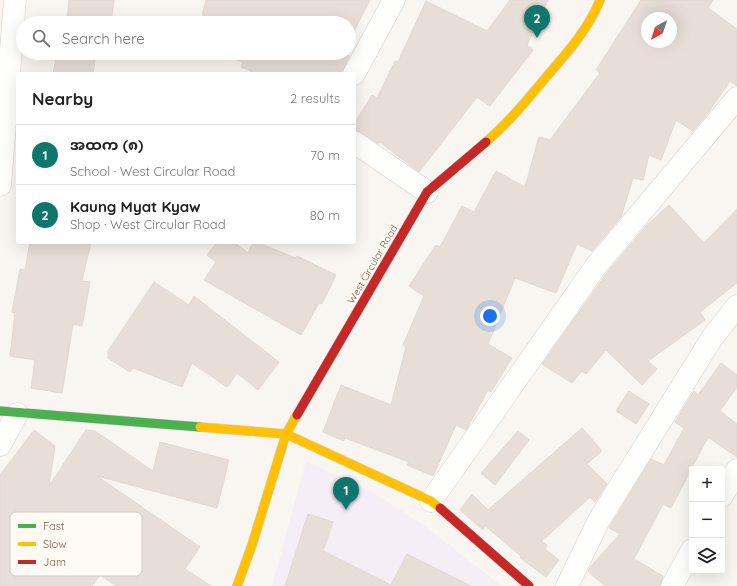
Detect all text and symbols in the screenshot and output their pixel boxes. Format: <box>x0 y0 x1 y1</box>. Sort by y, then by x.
pin: 2 <box>524 5 550 38</box>
north arrow <box>641 12 677 48</box>
search box <box>16 16 356 60</box>
icon: search <box>30 27 52 49</box>
text: Search here <box>62 29 145 48</box>
text: Nearby <box>32 88 93 109</box>
text: 2 results <box>290 90 340 106</box>
text: အထက (၈) <box>70 135 143 154</box>
text: 1 <box>42 147 48 163</box>
text: 70 m <box>310 147 340 163</box>
text: School · West Circular Road <box>70 163 235 179</box>
text: Kaung Myat Kyaw <box>70 197 201 216</box>
text: 2 <box>41 207 49 223</box>
text: 80 m <box>310 207 340 223</box>
text: Shop · West Circular Road <box>70 216 226 232</box>
street label: West Circular Road <box>345 223 400 306</box>
your location <box>480 306 500 326</box>
map controls <box>689 466 725 574</box>
button: + <box>689 466 725 502</box>
pin: 1 <box>333 477 359 510</box>
button: − <box>689 502 725 538</box>
legend <box>10 512 142 576</box>
text: Fast <box>43 519 65 533</box>
text: Slow <box>43 537 67 551</box>
button: layers <box>689 538 725 574</box>
text: Jam <box>43 555 66 569</box>

